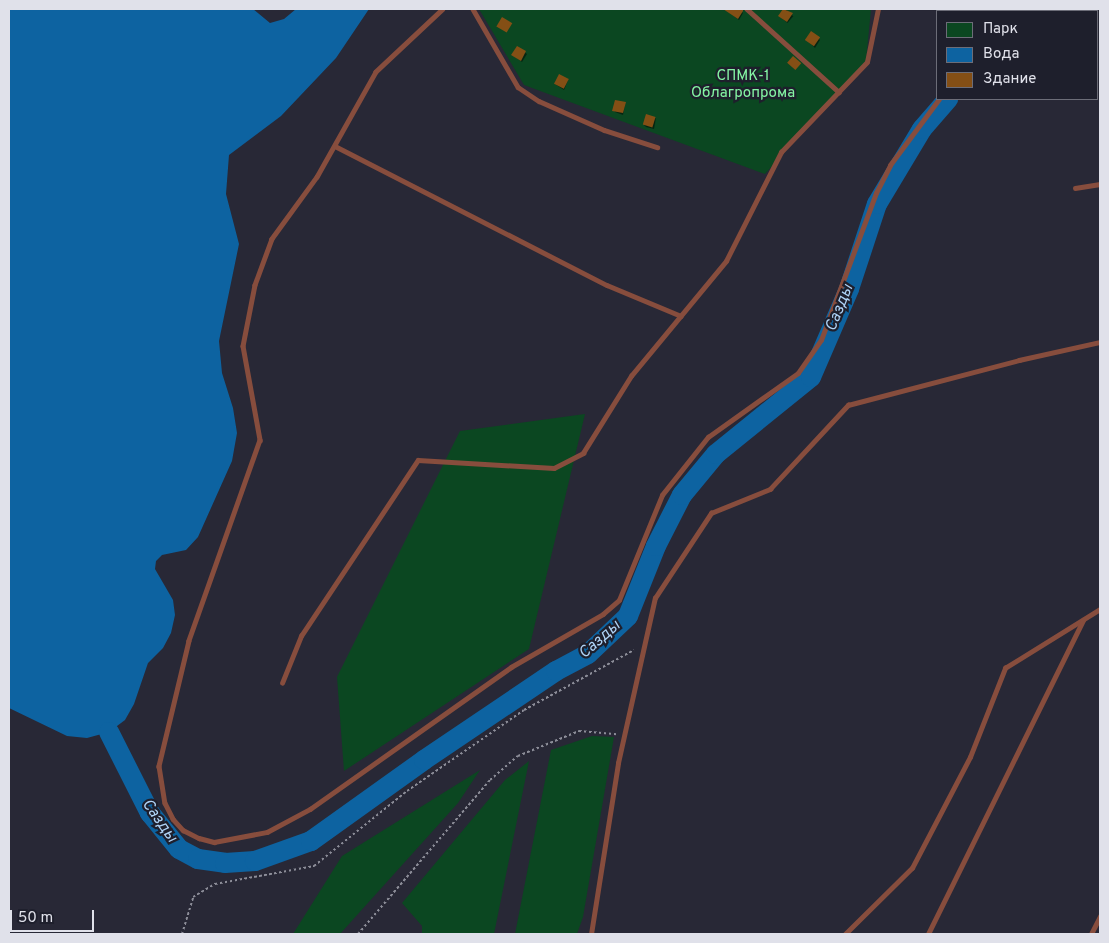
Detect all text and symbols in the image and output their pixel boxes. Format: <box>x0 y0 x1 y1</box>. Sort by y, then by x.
legend <box>936 10 1099 100</box>
text: Парк <box>983 20 1018 39</box>
text: Вода <box>983 45 1019 64</box>
park label: СПМК-1 Облагропрома <box>691 67 795 102</box>
text: Здание <box>983 70 1036 89</box>
water label: Сазды <box>822 282 858 334</box>
water label: Сазды <box>575 617 625 663</box>
water label: Сазды <box>137 795 181 847</box>
scale bar <box>12 900 96 932</box>
text: 50 m <box>18 909 53 928</box>

